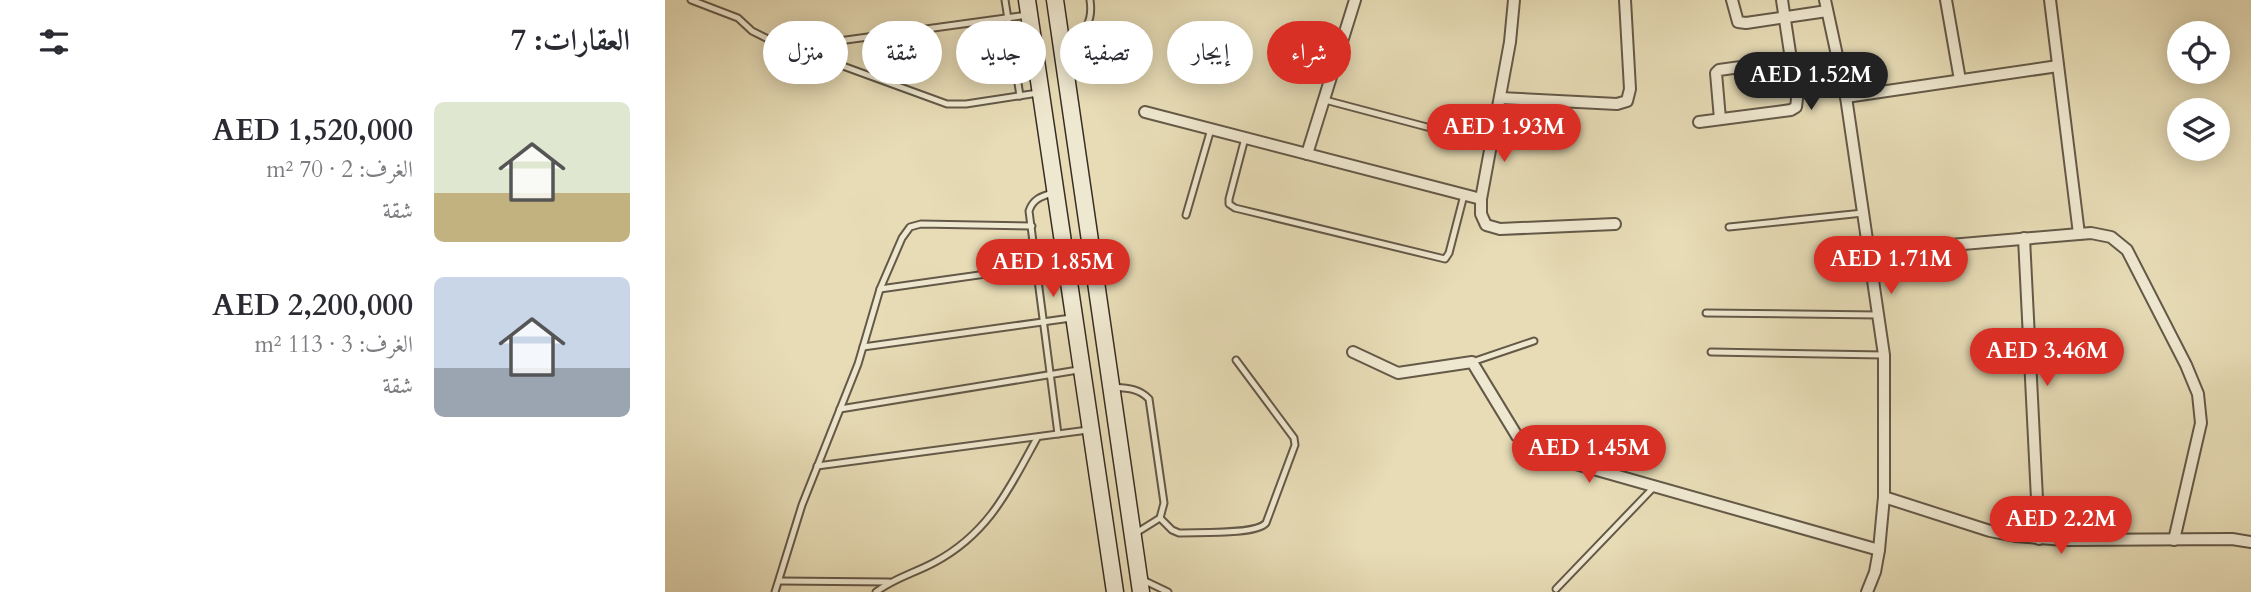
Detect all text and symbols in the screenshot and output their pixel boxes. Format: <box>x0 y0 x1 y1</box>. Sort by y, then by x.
text: العقارات: 7 <box>511 20 630 61</box>
chip: منزل <box>763 21 848 84</box>
chip: شقة <box>862 21 942 84</box>
chip: جديد <box>956 21 1046 84</box>
chip: تصفية <box>1060 21 1153 84</box>
chip: إيجار <box>1167 21 1253 84</box>
chip: شراء <box>1267 21 1351 84</box>
map controls <box>2167 21 2230 161</box>
button: locate <box>2167 21 2230 84</box>
icon: filters <box>35 23 73 61</box>
pin: AED 1.52M <box>1731 52 1891 112</box>
text: AED 1.52M <box>1750 59 1872 90</box>
button: layers <box>2167 98 2230 161</box>
pin: AED 1.93M <box>1424 104 1584 164</box>
text: AED 1,520,000 <box>212 110 413 151</box>
text: AED 1.93M <box>1443 111 1565 142</box>
icon: home <box>490 130 574 214</box>
text: الغرف: 2 · 70 m² <box>266 154 413 185</box>
text: شقة <box>383 195 413 226</box>
pin: AED 1.71M <box>1811 236 1971 296</box>
pin: AED 1.85M <box>973 240 1133 299</box>
text: AED 1.71M <box>1830 243 1952 274</box>
text: AED 1.85M <box>992 246 1114 277</box>
text: AED 2,200,000 <box>212 285 413 326</box>
icon: home <box>490 305 574 389</box>
pin: AED 3.46M <box>1967 328 2127 388</box>
text: الغرف: 3 · 113 m² <box>254 329 413 360</box>
text: AED 3.46M <box>1986 335 2108 366</box>
text: شقة <box>383 370 413 401</box>
pin: AED 1.45M <box>1509 426 1669 485</box>
text: AED 1.45M <box>1528 432 1650 463</box>
pin: AED 2.2M <box>1989 496 2133 556</box>
text: AED 2.2M <box>2006 503 2116 534</box>

